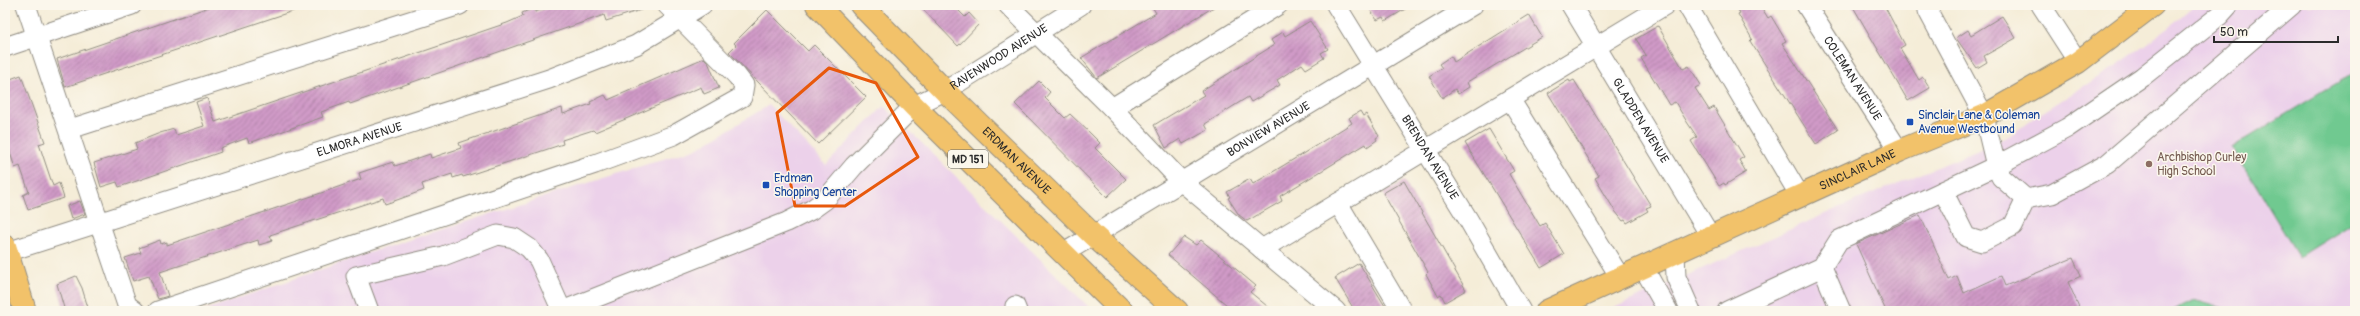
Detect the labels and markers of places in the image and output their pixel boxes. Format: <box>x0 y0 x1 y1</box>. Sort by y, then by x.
place label: Sinclair Lane & Coleman Avenue Westbound <box>1918 108 2040 137</box>
marker: Sinclair Lane & Coleman Avenue Westbound <box>1905 117 1915 127</box>
place label: Archbishop Curley High School <box>2157 150 2246 179</box>
marker: Archbishop Curley High School <box>2144 159 2154 169</box>
place label: Erdman Shopping Center <box>774 171 857 200</box>
marker: Erdman Shopping Center <box>761 180 771 190</box>

